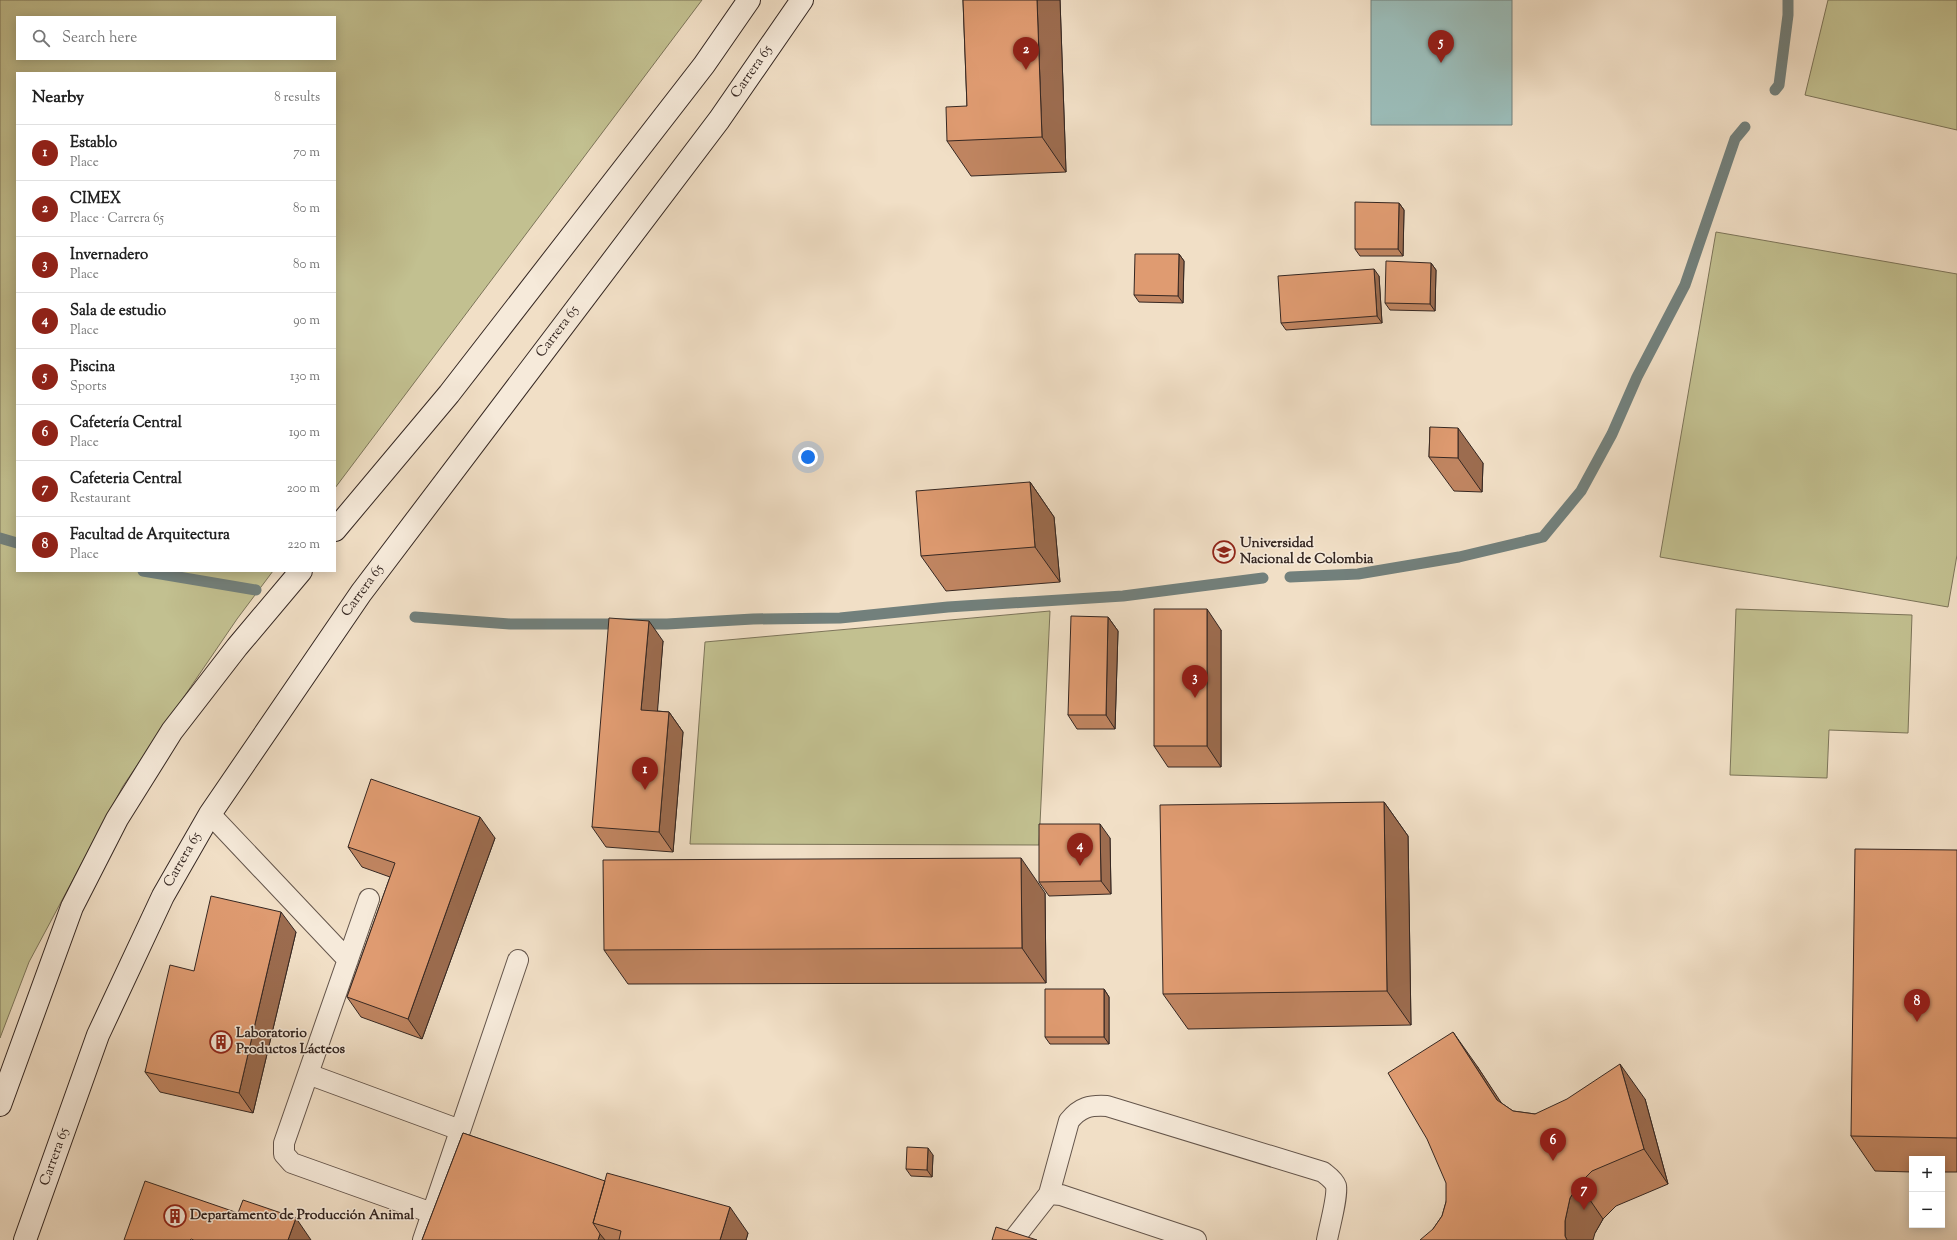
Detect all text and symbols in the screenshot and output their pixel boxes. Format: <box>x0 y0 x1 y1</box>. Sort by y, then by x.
search box <box>16 16 336 60</box>
icon: search <box>30 27 52 49</box>
text: Search here <box>62 28 137 49</box>
pin: 5 <box>1428 30 1454 63</box>
pin: 2 <box>1013 37 1039 70</box>
street label: Carrera 65 <box>726 41 778 103</box>
text: Nearby <box>32 86 84 110</box>
text: 8 results <box>274 89 320 107</box>
text: Establo <box>70 133 117 154</box>
text: 1 <box>43 144 47 162</box>
text: 70 m <box>293 144 320 162</box>
text: Place <box>70 154 99 172</box>
text: CIMEX <box>70 189 121 210</box>
text: 2 <box>42 200 48 218</box>
text: 80 m <box>293 200 320 218</box>
text: Place · Carrera 65 <box>70 210 164 228</box>
text: Invernadero <box>70 245 148 266</box>
text: 3 <box>42 256 48 274</box>
text: 80 m <box>293 256 320 274</box>
text: Place <box>70 266 99 284</box>
text: Sala de estudio <box>70 301 166 322</box>
street label: Carrera 65 <box>532 302 584 362</box>
text: 4 <box>42 312 48 330</box>
text: 90 m <box>293 312 320 330</box>
text: Place <box>70 322 99 340</box>
text: Piscina <box>70 357 115 378</box>
text: 5 <box>43 368 47 386</box>
text: 130 m <box>290 368 320 386</box>
text: Sports <box>70 378 107 396</box>
text: Cafetería Central <box>70 413 182 434</box>
text: 6 <box>42 424 48 442</box>
text: 190 m <box>289 424 320 442</box>
text: Place <box>70 434 99 452</box>
your location <box>798 447 818 467</box>
text: Cafeteria Central <box>70 469 182 490</box>
text: 7 <box>42 480 48 498</box>
text: 200 m <box>287 480 320 498</box>
text: Restaurant <box>70 490 131 508</box>
text: Facultad de Arquitectura <box>70 525 230 546</box>
place label: Universidad Nacional de Colombia <box>1240 534 1374 570</box>
text: 8 <box>42 536 48 554</box>
text: 220 m <box>287 536 320 554</box>
school or university icon: Universidad Nacional de Colombia <box>1211 539 1237 565</box>
text: Place <box>70 546 99 564</box>
street label: Carrera 65 <box>337 560 389 621</box>
pin: 3 <box>1182 665 1208 698</box>
pin: 1 <box>632 757 658 790</box>
street label: Carrera 65 <box>159 828 207 891</box>
pin: 4 <box>1067 833 1093 866</box>
pin: 8 <box>1904 989 1930 1022</box>
place label: Laboratorio Productos Lácteos <box>236 1024 346 1060</box>
building icon: Laboratorio Productos Lácteos <box>208 1029 234 1055</box>
street label: Carrera 65 <box>35 1125 75 1189</box>
pin: 6 <box>1540 1128 1566 1161</box>
map controls <box>1909 1156 1945 1228</box>
button: + <box>1909 1156 1945 1192</box>
pin: 7 <box>1571 1177 1597 1210</box>
button: − <box>1909 1192 1945 1228</box>
building icon: Departamento de Producción Animal <box>162 1203 188 1229</box>
place label: Departamento de Producción Animal <box>190 1206 414 1226</box>

